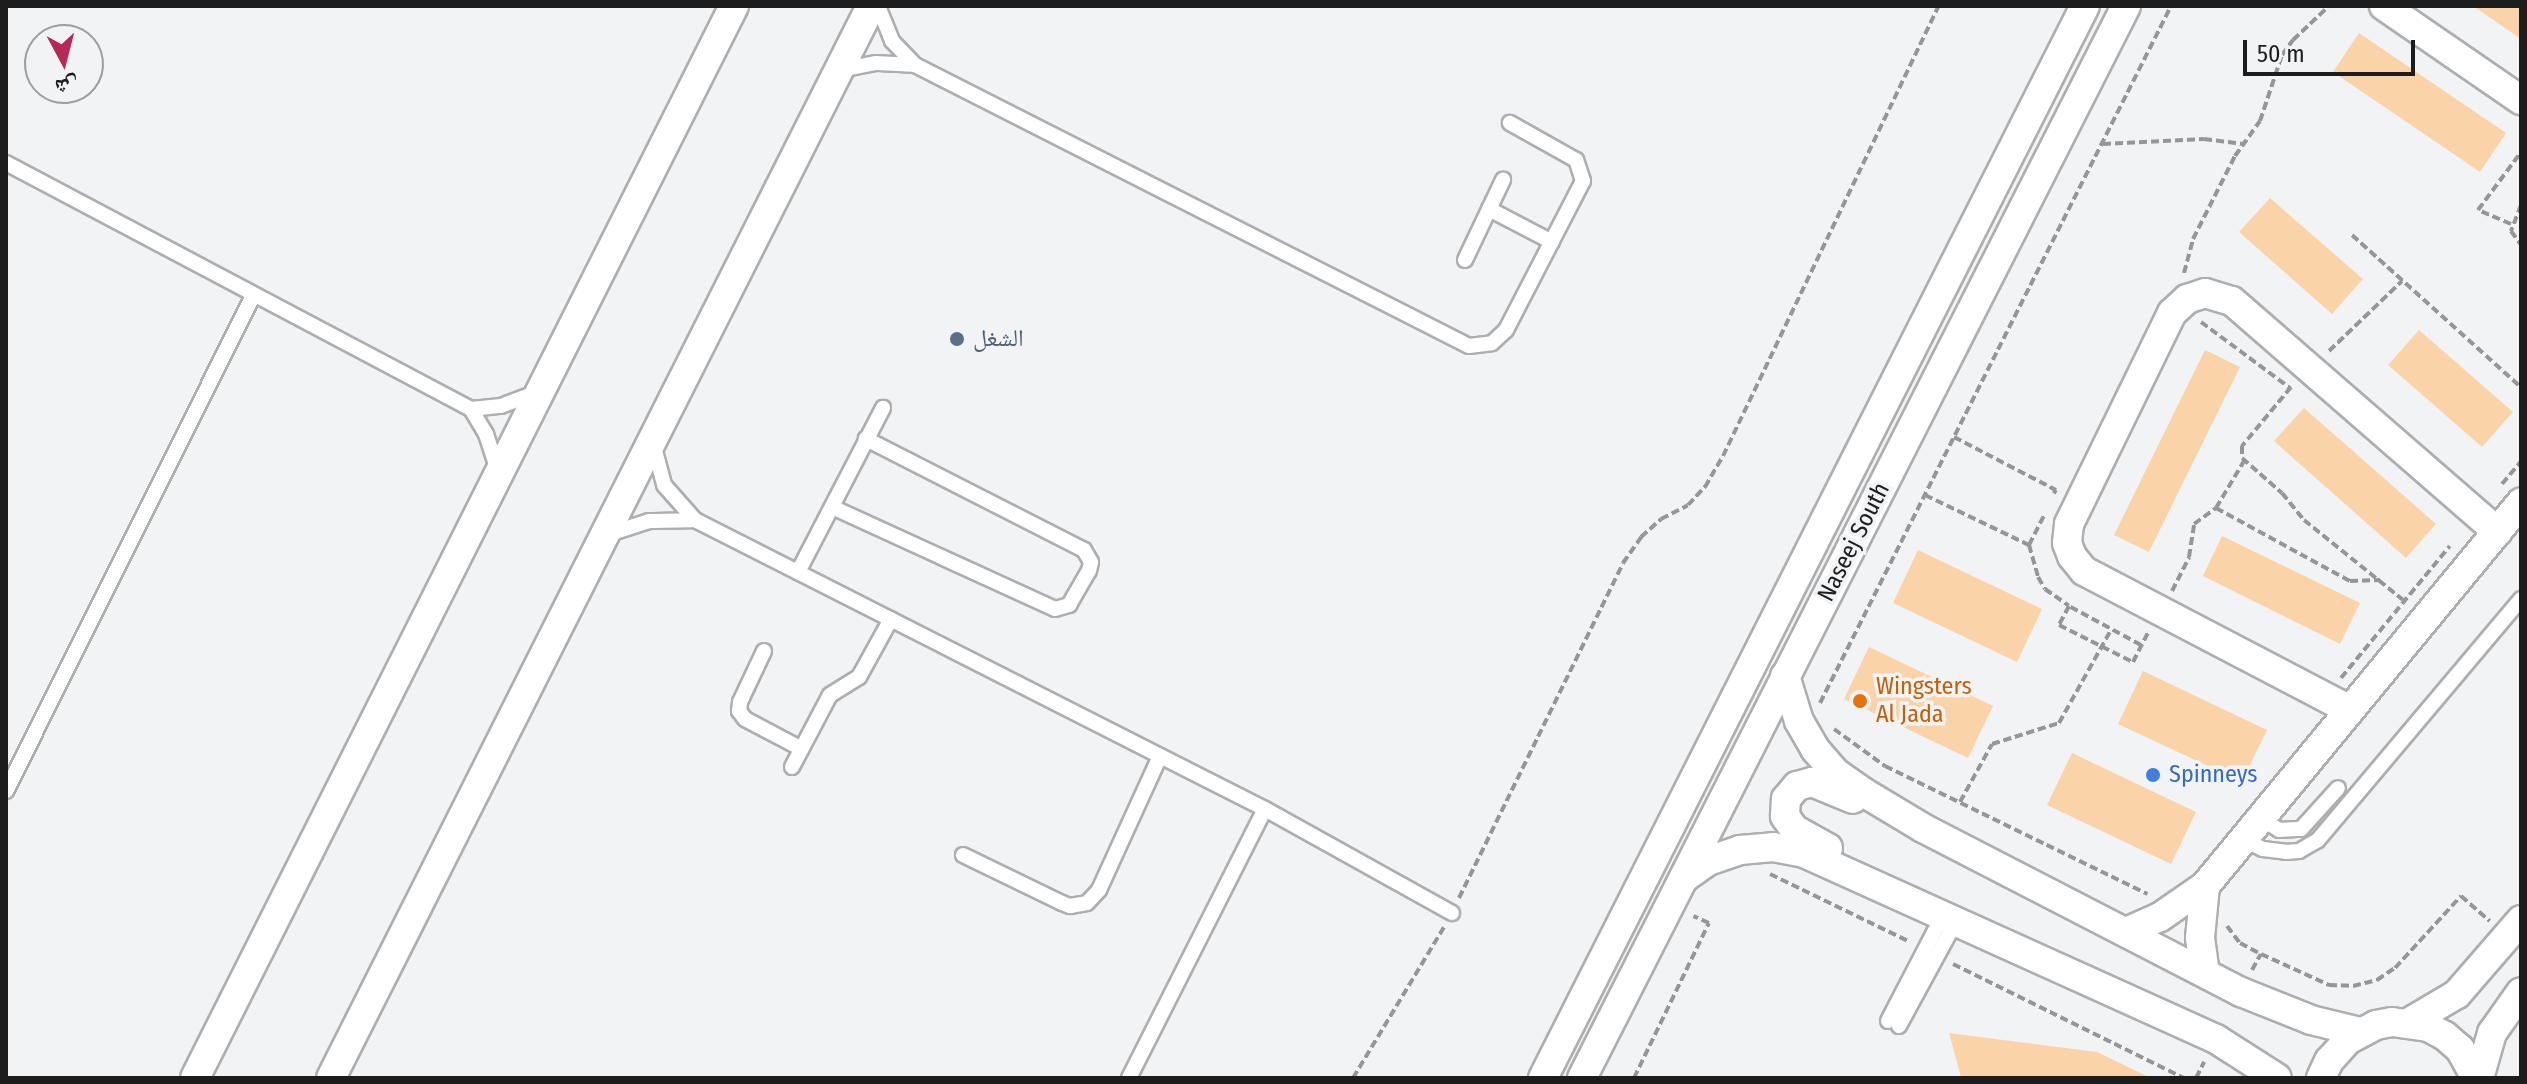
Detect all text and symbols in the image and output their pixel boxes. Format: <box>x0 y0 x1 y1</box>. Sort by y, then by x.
north arrow <box>24 24 104 104</box>
scale bar <box>2247 24 2419 74</box>
text: 50 m <box>2257 40 2305 68</box>
text: ش <box>54 72 80 101</box>
place label: الشغل <box>973 325 1024 353</box>
marker: الشغل <box>948 330 966 348</box>
street label: Naseej South <box>1812 478 1896 606</box>
place label: Wingsters Al Jada <box>1876 673 1972 729</box>
marker: Wingsters Al Jada <box>1851 692 1869 710</box>
place label: Spinneys <box>2169 761 2258 789</box>
marker: Spinneys <box>2144 766 2162 784</box>

